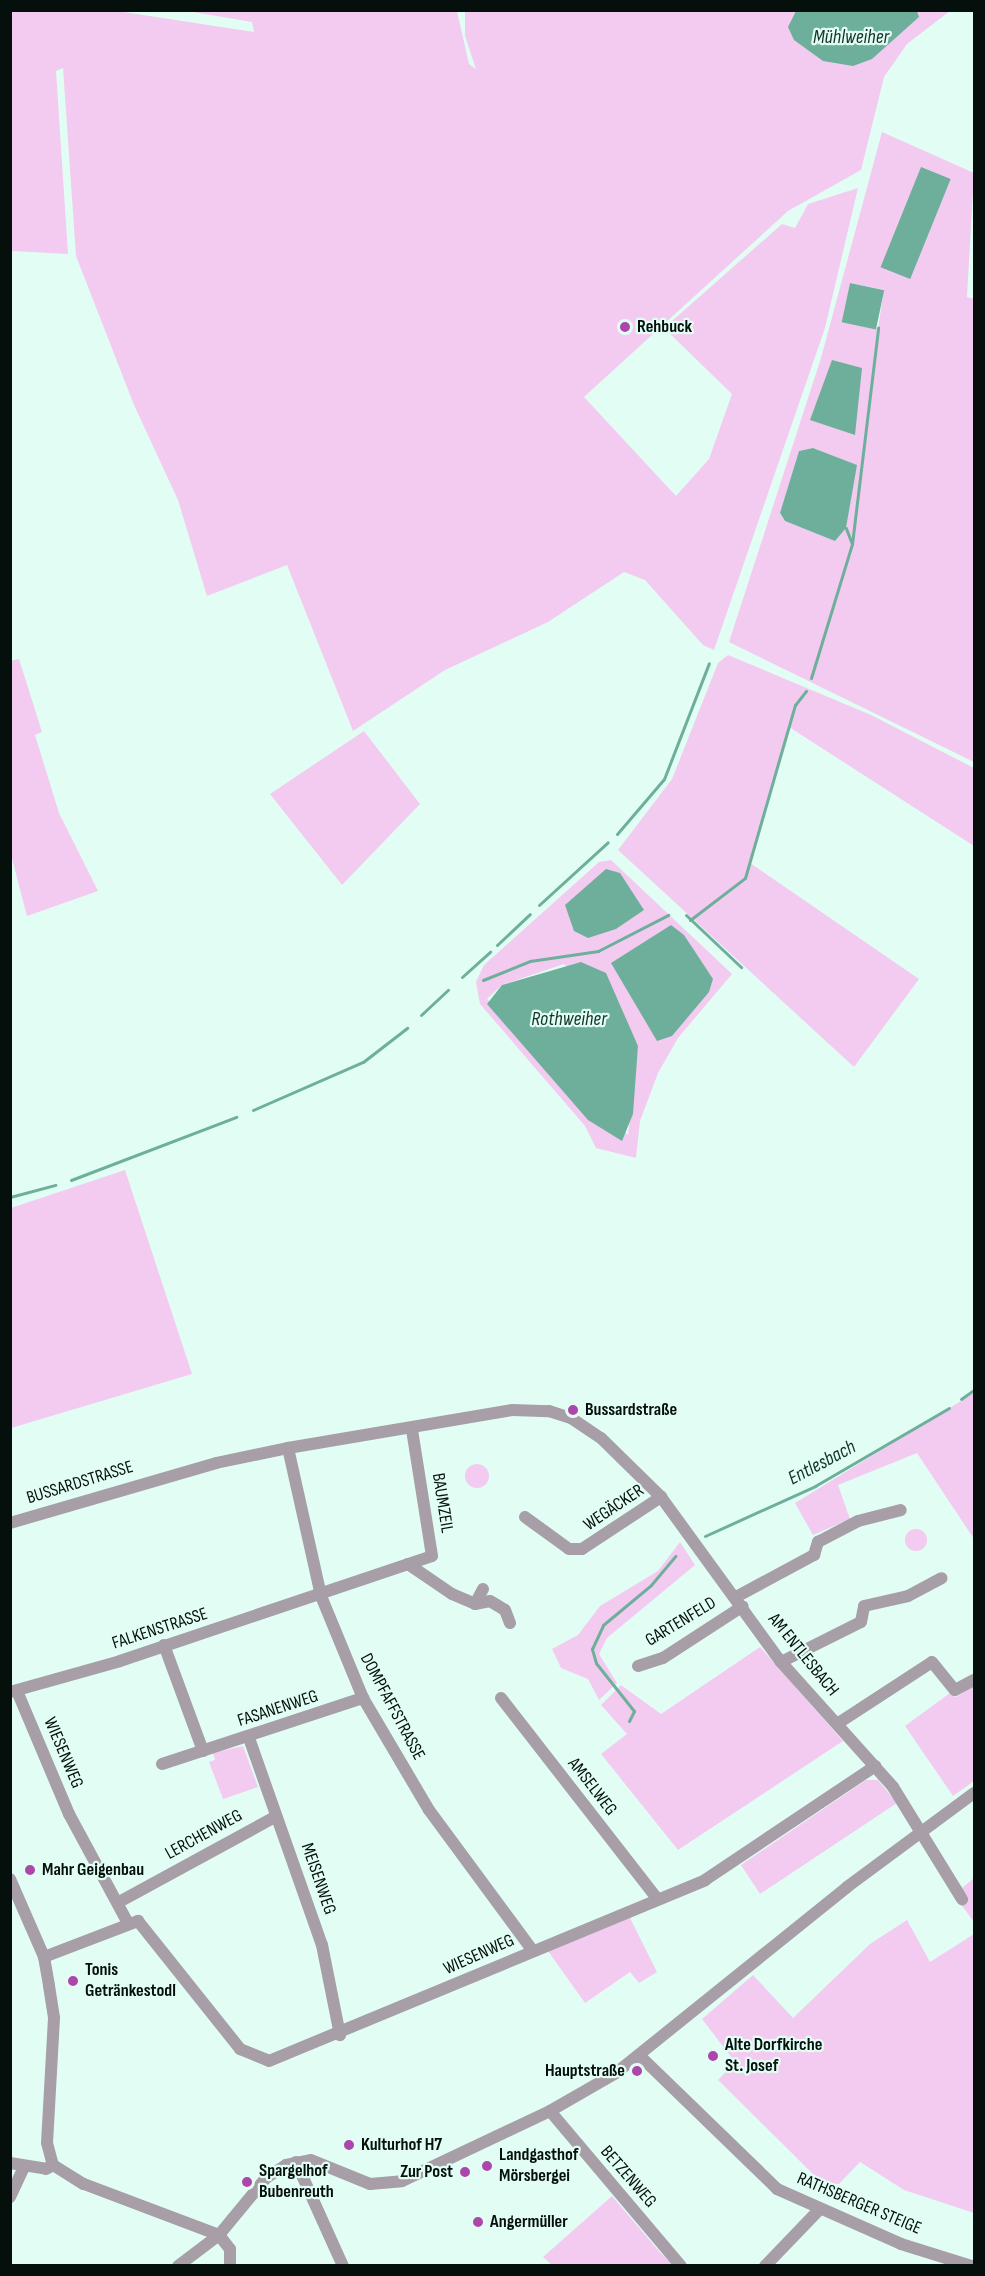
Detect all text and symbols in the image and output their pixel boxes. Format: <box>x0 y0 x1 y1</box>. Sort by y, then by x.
water label: Mühlweiher <box>813 25 889 49</box>
place label: Rehbuck <box>637 316 692 338</box>
marker: Rehbuck <box>618 320 632 334</box>
water label: Rothweiher <box>531 1007 607 1031</box>
place label: Bussardstraße <box>585 1399 677 1421</box>
marker: Bussardstraße <box>566 1403 580 1417</box>
water label: Entlesbach <box>784 1435 860 1491</box>
street label: BUSSARDSTRASSE <box>24 1457 136 1509</box>
street label: BAUMZEIL <box>427 1472 457 1534</box>
street label: WEGÄCKER <box>580 1480 648 1536</box>
street label: GARTENFELD <box>642 1592 720 1652</box>
street label: FALKENSTRASSE <box>110 1603 210 1655</box>
street label: AM ENTLESBACH <box>763 1609 843 1701</box>
street label: DOMPFAFFSTRASSE <box>355 1650 429 1764</box>
street label: FASANENWEG <box>235 1686 321 1732</box>
street label: WIESENWEG <box>38 1714 88 1792</box>
street label: AMSELWEG <box>563 1754 621 1820</box>
street label: LERCHENWEG <box>162 1805 246 1865</box>
street label: MEISENWEG <box>296 1841 340 1917</box>
place label: Mahr Geigenbau <box>42 1859 144 1881</box>
marker: Mahr Geigenbau <box>23 1863 37 1877</box>
street label: WIESENWEG <box>440 1930 518 1980</box>
place label: Tonis Getränkestodl <box>85 1960 176 2002</box>
marker: Tonis Getränkestodl <box>66 1974 80 1988</box>
place label: Alte Dorfkirche St. Josef <box>725 2035 822 2078</box>
marker: Alte Dorfkirche St. Josef <box>706 2049 720 2063</box>
place label: Hauptstraße <box>545 2060 625 2082</box>
marker: Hauptstraße <box>630 2064 644 2078</box>
place label: Kulturhof H7 <box>361 2134 442 2156</box>
marker: Kulturhof H7 <box>342 2138 356 2152</box>
street label: BETZENWEG <box>595 2142 661 2212</box>
place label: Landgasthof Mörsbergei <box>499 2145 578 2188</box>
marker: Landgasthof Mörsbergei <box>480 2159 494 2173</box>
place label: Spargelhof Bubenreuth <box>259 2161 334 2204</box>
place label: Zur Post <box>400 2161 453 2183</box>
marker: Zur Post <box>458 2165 472 2179</box>
street label: RATHSBERGER STEIGE <box>794 2168 924 2240</box>
marker: Spargelhof Bubenreuth <box>240 2175 254 2189</box>
place label: Angermüller <box>490 2211 568 2233</box>
marker: Angermüller <box>471 2215 485 2229</box>

